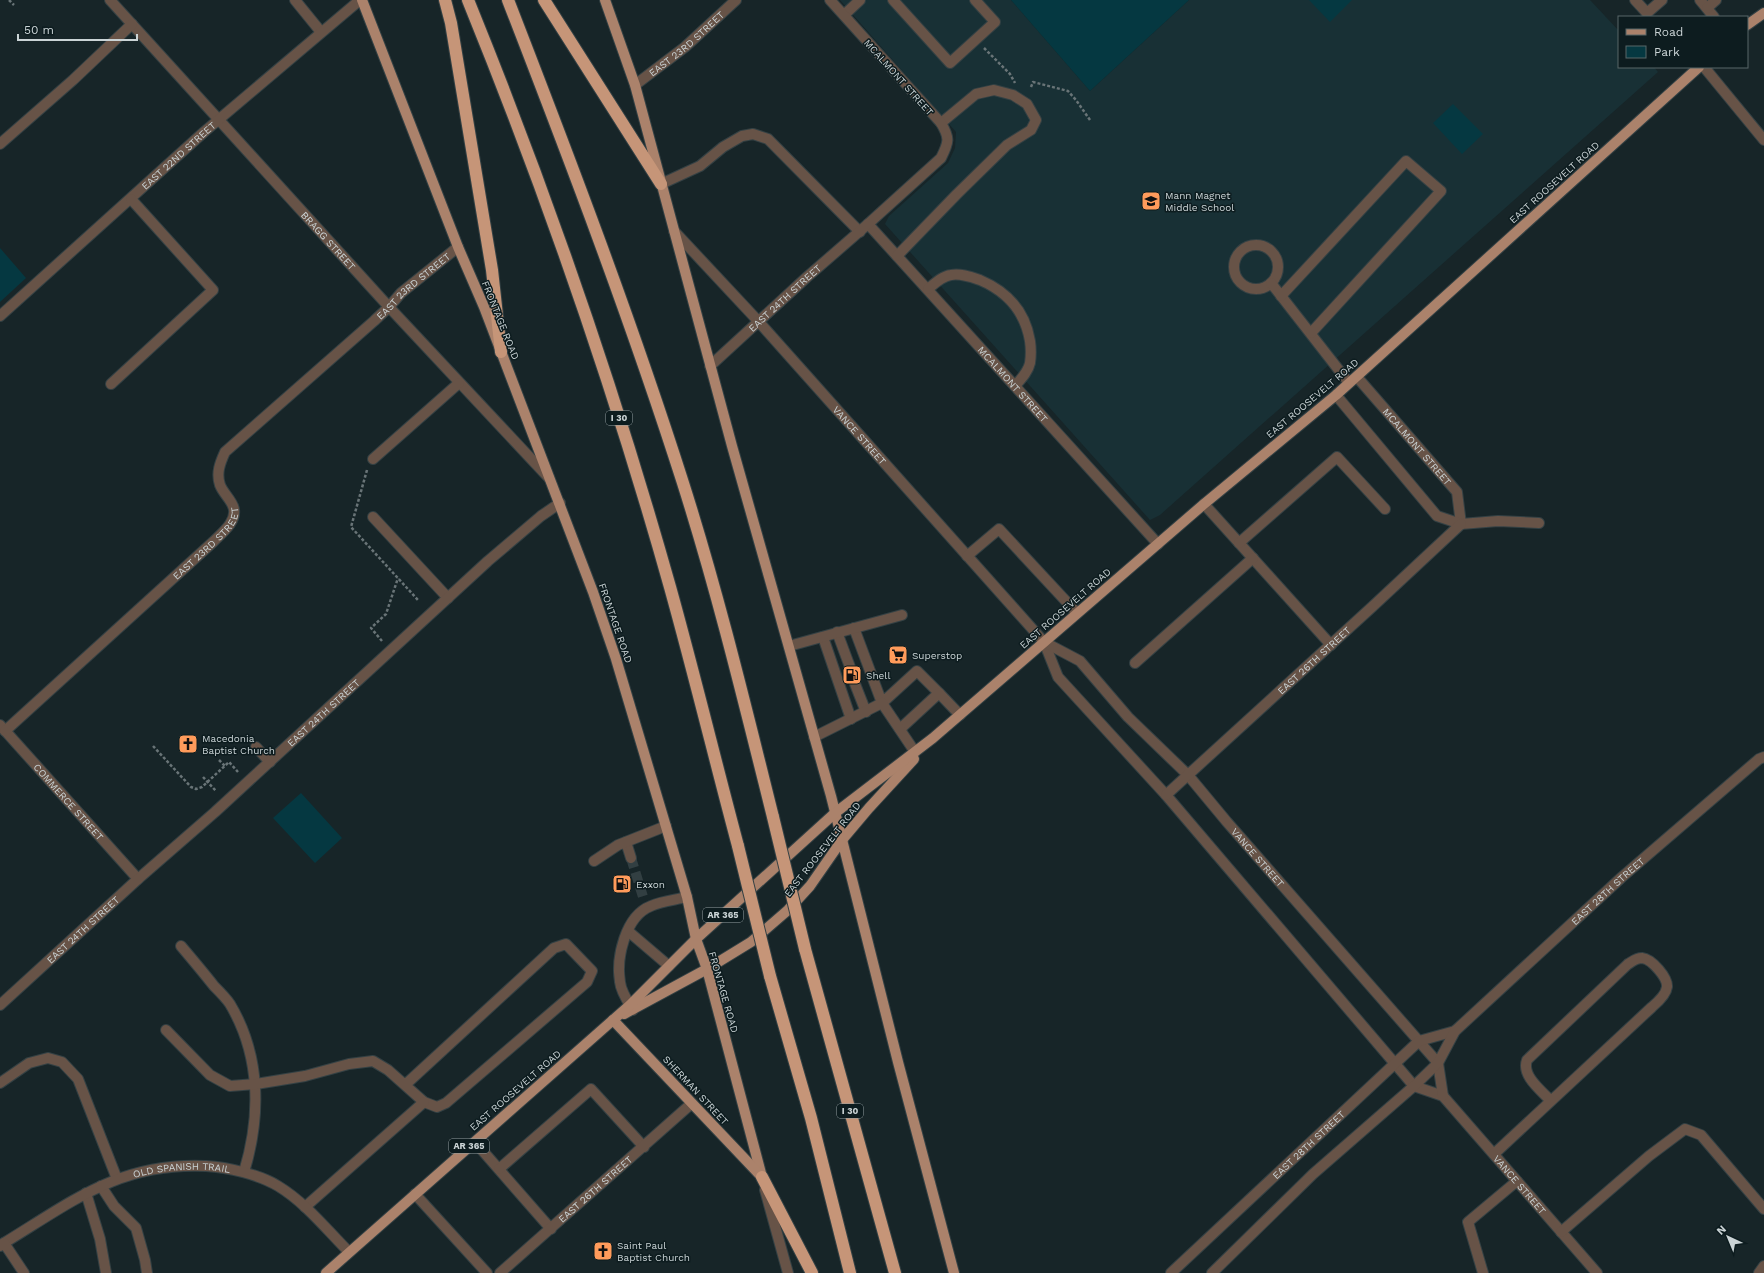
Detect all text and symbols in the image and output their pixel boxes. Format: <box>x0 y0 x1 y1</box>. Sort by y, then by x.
street label: EAST 23RD STREET <box>647 9 726 79</box>
scale bar <box>18 16 137 42</box>
legend <box>1618 16 1748 68</box>
text: 50 m <box>24 23 54 37</box>
text: Road <box>1654 25 1683 39</box>
street label: MCALMONT STREET <box>862 37 936 117</box>
text: Park <box>1654 45 1680 59</box>
street label: EAST 22ND STREET <box>139 120 218 192</box>
street label: EAST ROOSEVELT ROAD <box>1507 139 1601 226</box>
school or university icon: Mann Magnet Middle School <box>1140 190 1162 212</box>
place label: Mann Magnet Middle School <box>1165 190 1234 213</box>
street label: BRAGG STREET <box>299 209 358 272</box>
street label: EAST 23RD STREET <box>374 251 452 322</box>
street label: EAST 24TH STREET <box>746 262 823 334</box>
street label: FRONTAGE ROAD <box>480 279 521 361</box>
street label: MCALMONT STREET <box>976 344 1050 424</box>
street label: EAST ROOSEVELT ROAD <box>1264 357 1361 440</box>
street label: VANCE STREET <box>831 404 888 467</box>
street label: MCALMONT STREET <box>1381 406 1453 487</box>
road number: I 30 <box>606 411 632 425</box>
street label: EAST 23RD STREET <box>171 507 240 582</box>
street label: EAST ROOSEVELT ROAD <box>1018 566 1113 651</box>
street label: FRONTAGE ROAD <box>597 582 634 665</box>
street label: EAST 26TH STREET <box>1275 625 1353 697</box>
supermarket icon: Superstop <box>887 644 909 666</box>
place label: Superstop <box>912 650 962 661</box>
fuel station icon: Shell <box>841 664 863 686</box>
place label: Shell <box>866 670 891 681</box>
street label: EAST 24TH STREET <box>285 677 362 749</box>
church icon: Macedonia Baptist Church <box>177 733 199 755</box>
place label: Macedonia Baptist Church <box>202 733 275 756</box>
street label: COMMERCE STREET <box>31 762 105 842</box>
street label: EAST ROOSEVELT ROAD <box>782 800 863 899</box>
street label: VANCE STREET <box>1229 826 1286 889</box>
street label: EAST 28TH STREET <box>1569 855 1647 927</box>
fuel station icon: Exxon <box>611 873 633 895</box>
place label: Exxon <box>636 879 665 890</box>
street label: EAST 24TH STREET <box>45 894 122 966</box>
road number: AR 365 <box>703 908 743 922</box>
street label: FRONTAGE ROAD <box>707 950 740 1034</box>
street label: EAST ROOSEVELT ROAD <box>468 1048 563 1133</box>
street label: SHERMAN STREET <box>661 1054 730 1127</box>
road number: I 30 <box>837 1104 863 1118</box>
street label: EAST 28TH STREET <box>1270 1109 1347 1181</box>
road number: AR 365 <box>449 1139 489 1153</box>
street label: VANCE STREET <box>1491 1153 1548 1216</box>
street label: EAST 26TH STREET <box>556 1154 635 1225</box>
street label: OLD SPANISH TRAIL <box>132 1161 231 1180</box>
north arrow <box>1708 1217 1748 1257</box>
text: N <box>1714 1223 1729 1238</box>
church icon: Saint Paul Baptist Church <box>592 1240 614 1262</box>
place label: Saint Paul Baptist Church <box>617 1240 690 1263</box>

